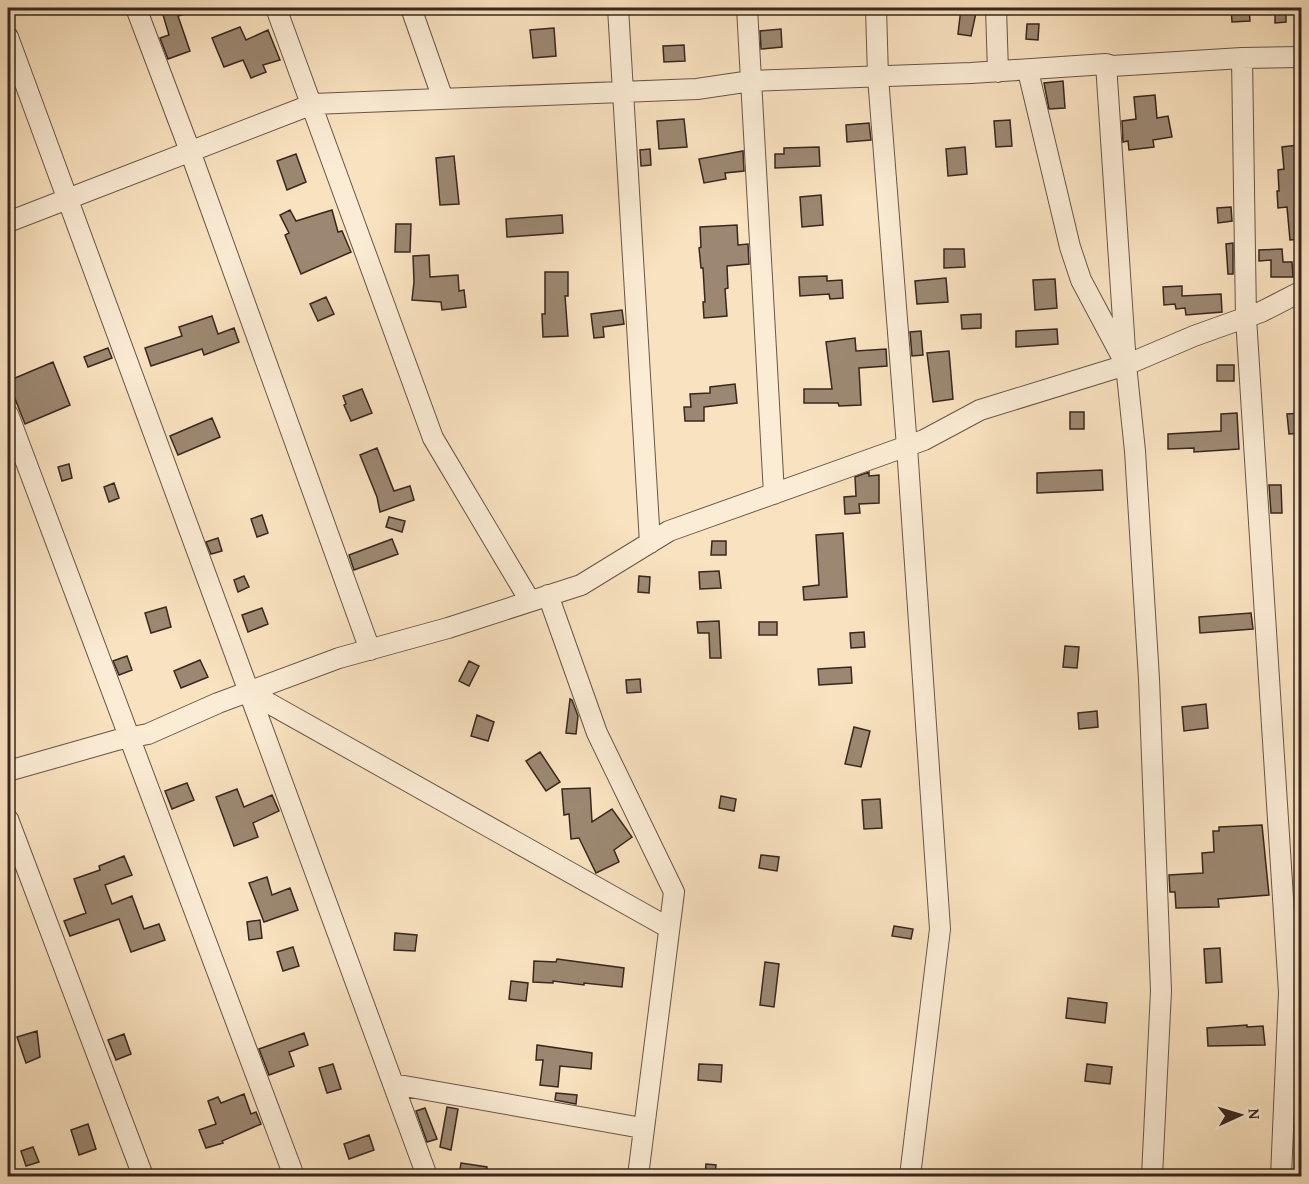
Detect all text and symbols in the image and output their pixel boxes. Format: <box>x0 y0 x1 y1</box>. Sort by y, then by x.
north arrow <box>1210 1085 1270 1145</box>
text: N <box>1243 1108 1267 1120</box>

